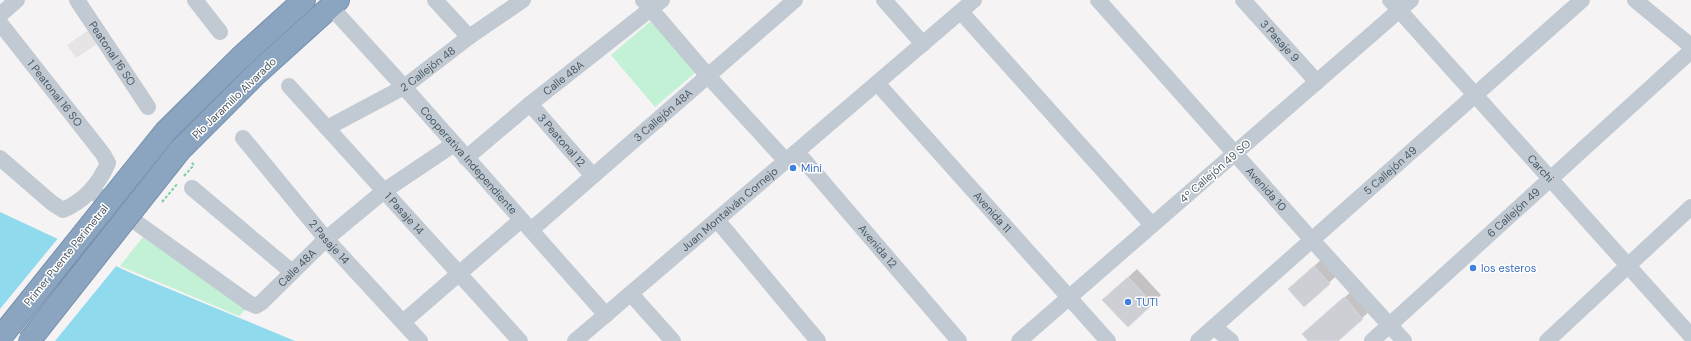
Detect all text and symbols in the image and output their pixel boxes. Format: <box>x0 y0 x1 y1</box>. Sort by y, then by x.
street label: 3 Pasaje 9 <box>1257 17 1302 65</box>
street label: Peatonal 16 SO <box>86 18 139 88</box>
street label: 2 Callejón 48 <box>398 43 458 95</box>
street label: Pío Jaramillo Alvarado <box>189 54 279 142</box>
street label: 1 Peatonal 16 SO <box>24 57 86 129</box>
street label: Calle 48A <box>540 57 587 98</box>
street label: 3 Callejón 48A <box>631 86 695 144</box>
street label: Cooperativa Independiente <box>417 103 520 217</box>
street label: 3 Peatonal 12 <box>535 111 589 169</box>
street label: 4º Callejón 49 SO <box>1177 136 1253 206</box>
street label: 5 Callejón 49 <box>1361 143 1420 198</box>
street label: Carchi <box>1525 151 1557 185</box>
place label: Mini <box>801 161 822 175</box>
marker: Mini <box>788 163 798 173</box>
street label: Juan Montalván Cornejo <box>678 164 781 254</box>
street label: Avenida 10 <box>1243 164 1290 214</box>
street label: 6 Callejón 49 <box>1484 185 1543 240</box>
street label: 1 Pasaje 14 <box>382 189 427 238</box>
street label: Avenida 11 <box>970 189 1014 235</box>
street label: Primer Puente Perimetral <box>21 201 111 309</box>
street label: 2 Pasaje 14 <box>306 217 353 267</box>
street label: Avenida 12 <box>855 221 900 271</box>
street label: Calle 48A <box>275 246 319 290</box>
place label: los esteros <box>1481 261 1536 275</box>
marker: los esteros <box>1468 263 1478 273</box>
place label: TUTI <box>1136 295 1158 309</box>
marker: TUTI <box>1123 297 1133 307</box>

